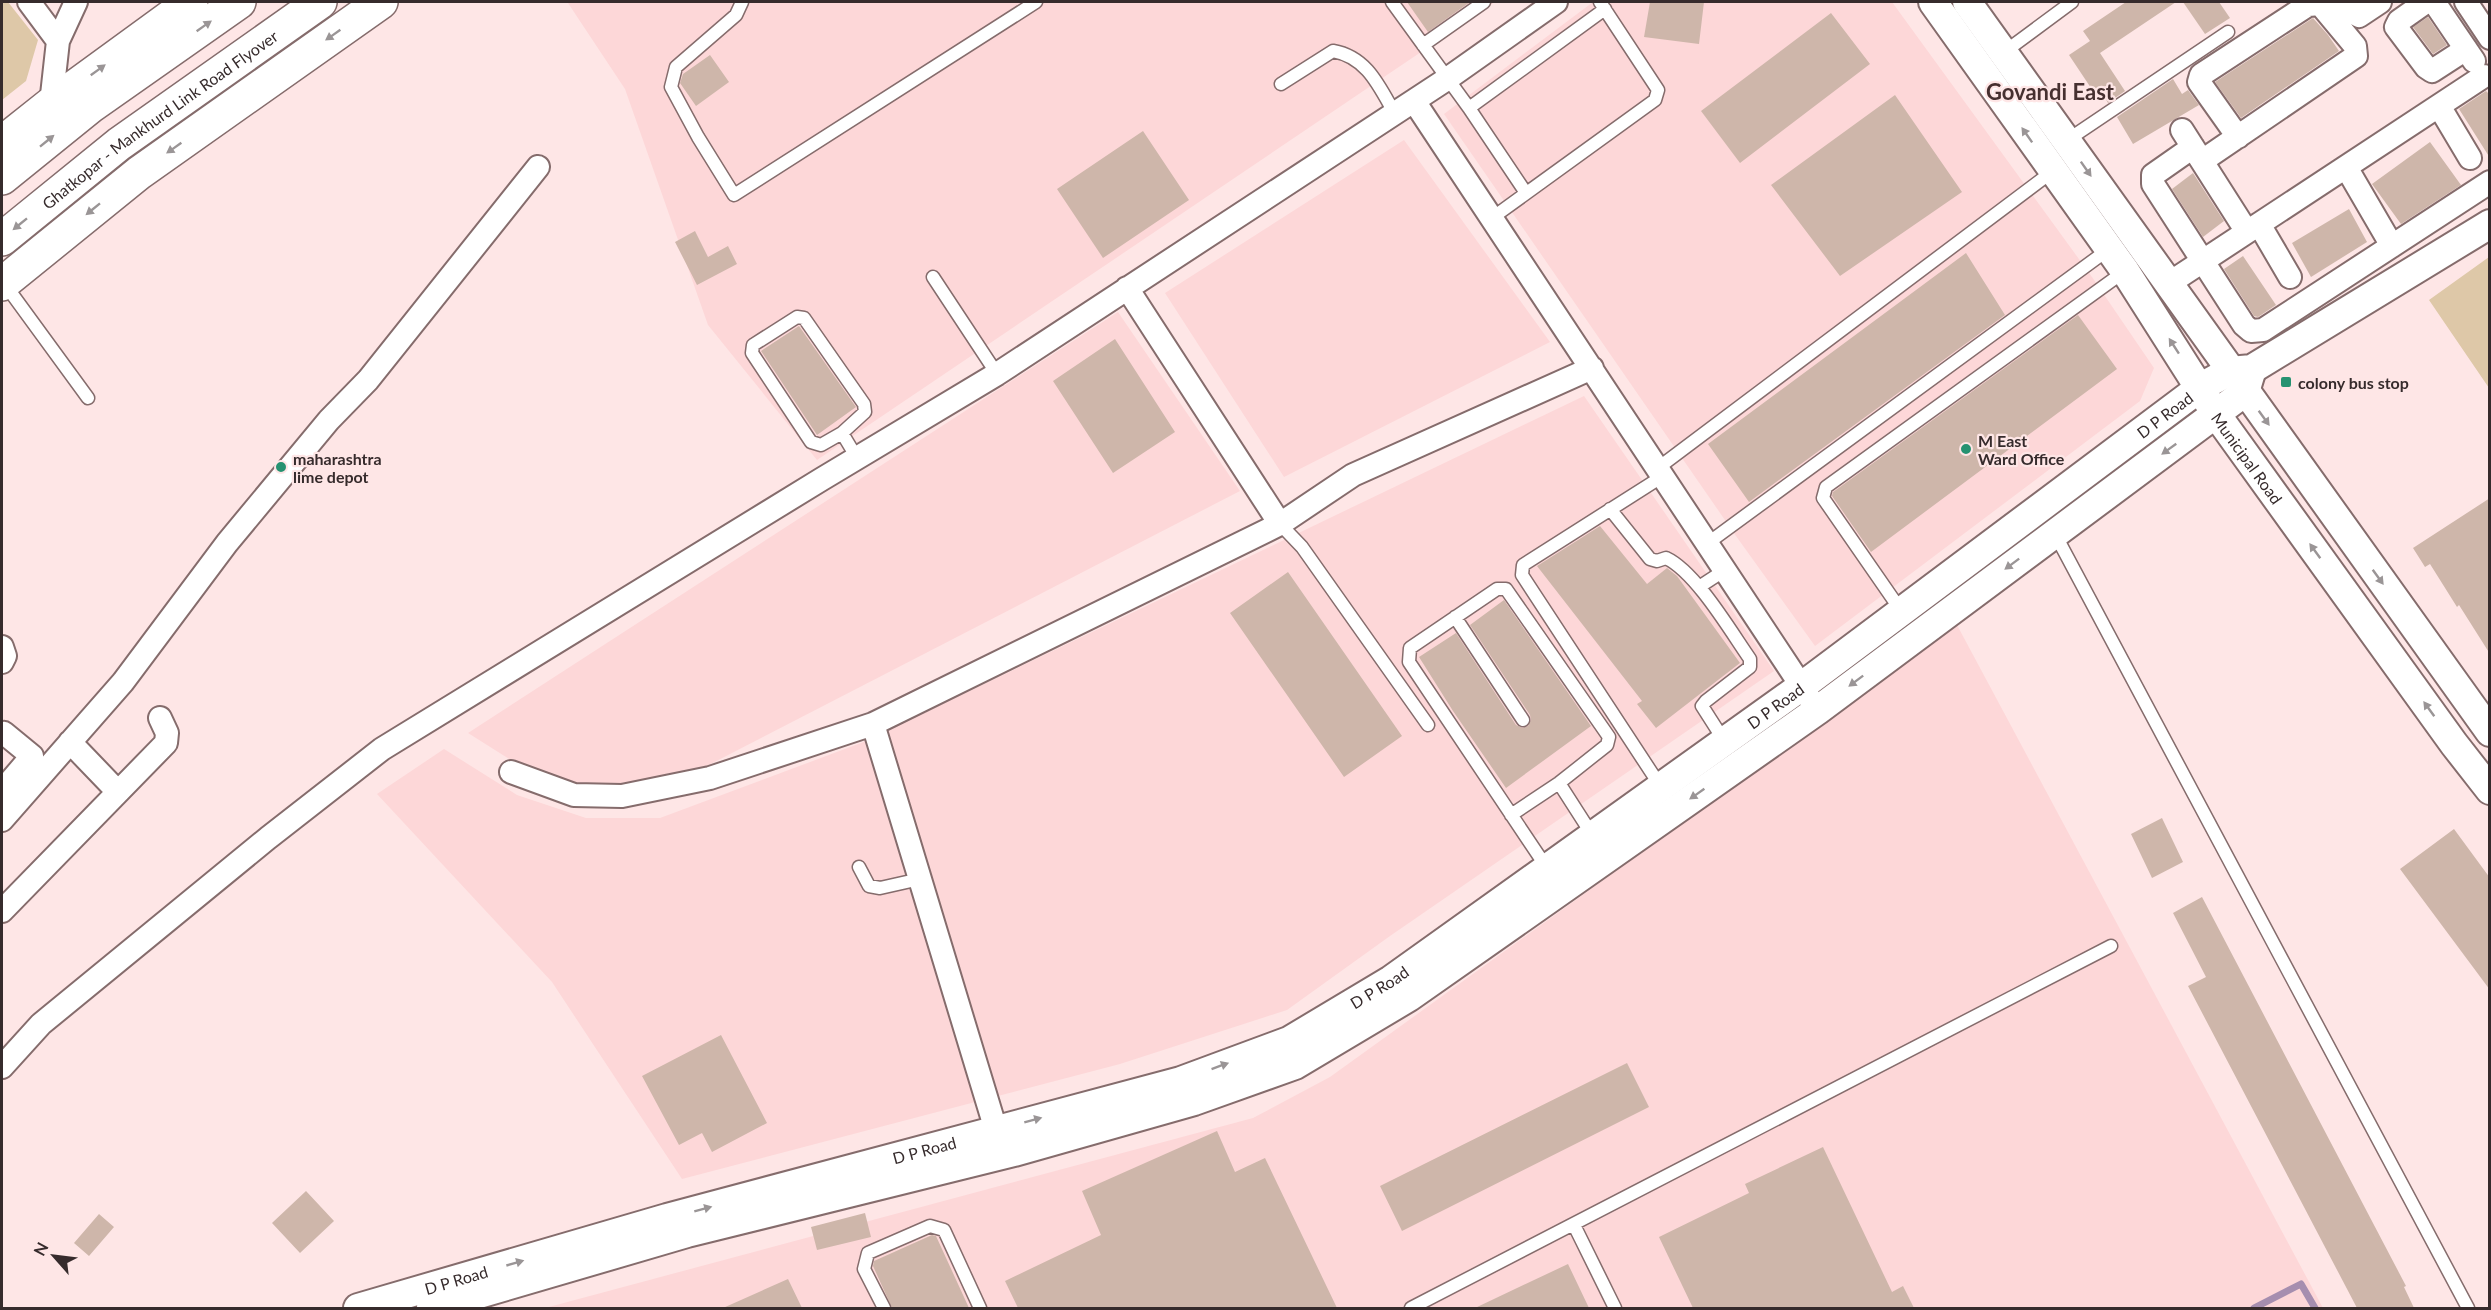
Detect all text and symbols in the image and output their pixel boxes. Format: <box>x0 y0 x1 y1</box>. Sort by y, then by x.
one-way arrow <box>196 20 212 32</box>
street label: Ghatkopar - Mankhurd Link Road Flyover <box>38 26 281 212</box>
one-way arrow <box>325 29 341 41</box>
one-way arrow <box>90 64 106 76</box>
district label: Govandi East <box>1986 78 2115 105</box>
one-way arrow <box>2021 127 2033 143</box>
one-way arrow <box>39 135 55 148</box>
one-way arrow <box>166 142 182 154</box>
one-way arrow <box>2080 160 2092 176</box>
one-way arrow <box>86 203 101 215</box>
one-way arrow <box>12 217 28 230</box>
one-way arrow <box>2169 338 2180 355</box>
place label: colony bus stop <box>2298 373 2409 392</box>
marker: colony bus stop <box>2279 375 2293 389</box>
street label: D P Road <box>2133 387 2196 442</box>
street label: Municipal Road <box>2208 408 2287 507</box>
one-way arrow <box>2258 410 2270 426</box>
place label: M East Ward Office <box>1978 431 2065 468</box>
marker: M East Ward Office <box>1959 442 1973 456</box>
one-way arrow <box>2162 442 2177 454</box>
place label: maharashtra lime depot <box>293 449 382 486</box>
marker: maharashtra lime depot <box>274 460 288 474</box>
one-way arrow <box>2309 544 2321 560</box>
one-way arrow <box>2005 558 2020 570</box>
one-way arrow <box>2372 568 2384 584</box>
one-way arrow <box>1848 675 1864 687</box>
street label: D P Road <box>1743 679 1807 732</box>
one-way arrow <box>2423 702 2435 718</box>
one-way arrow <box>1690 788 1706 800</box>
street label: D P Road <box>1346 961 1412 1012</box>
one-way arrow <box>1211 1061 1229 1071</box>
one-way arrow <box>1024 1115 1042 1124</box>
street label: D P Road <box>890 1132 958 1167</box>
one-way arrow <box>693 1203 712 1213</box>
north arrow <box>24 1226 84 1286</box>
text: N <box>29 1239 52 1259</box>
one-way arrow <box>506 1257 524 1267</box>
street label: D P Road <box>422 1261 490 1298</box>

